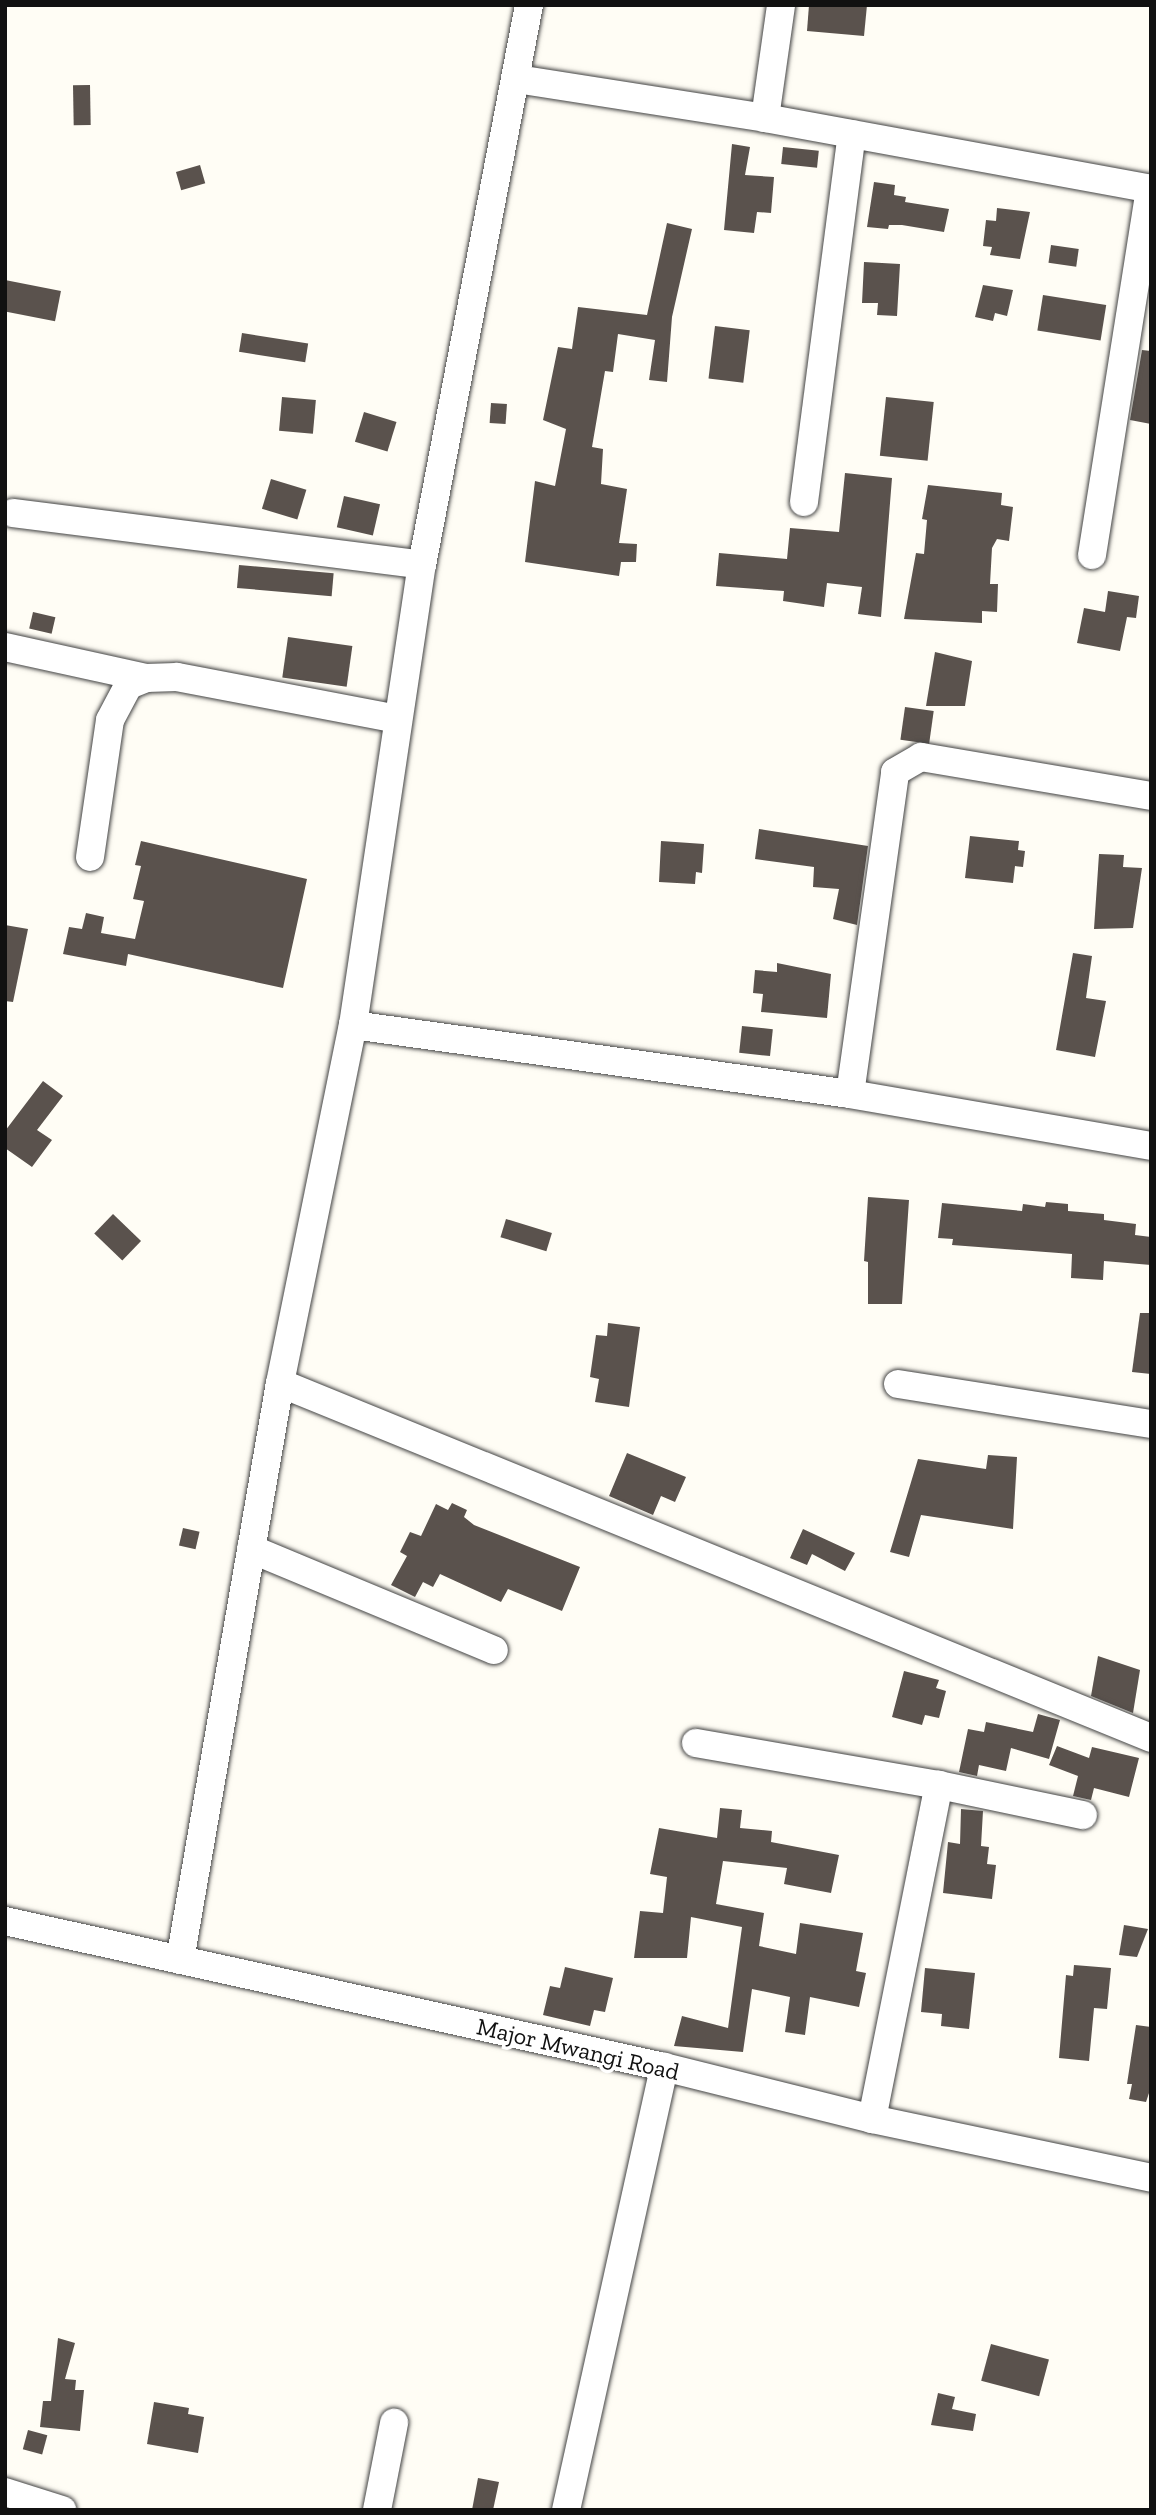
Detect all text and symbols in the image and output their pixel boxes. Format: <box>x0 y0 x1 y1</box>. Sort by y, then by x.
street label: Major Mwangi Road <box>474 2012 682 2086</box>

